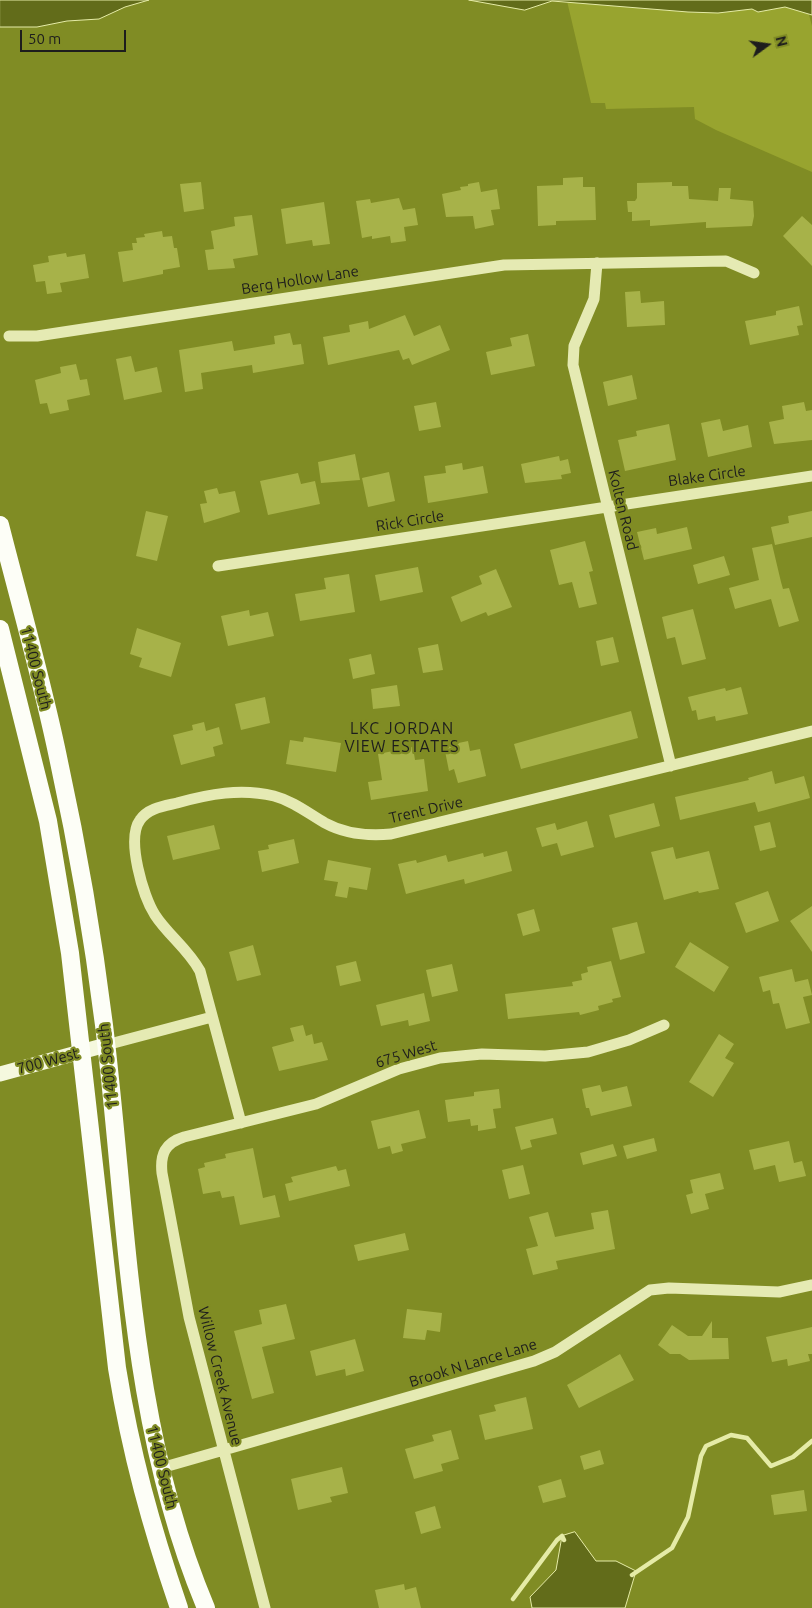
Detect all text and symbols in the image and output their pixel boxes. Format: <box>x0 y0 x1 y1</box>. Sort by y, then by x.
scale bar <box>22 20 129 52</box>
north arrow <box>742 20 792 70</box>
text: 50 m <box>28 30 61 47</box>
text: N <box>773 34 791 48</box>
street label: Berg Hollow Lane <box>240 262 360 298</box>
street label: Blake Circle <box>667 462 747 490</box>
street label: Kolten Road <box>604 468 642 552</box>
street label: Rick Circle <box>375 507 445 535</box>
street label: 11400 South <box>17 624 55 712</box>
district label: LKC JORDAN VIEW ESTATES <box>343 719 461 757</box>
street label: Trent Drive <box>387 793 465 827</box>
street label: 11400 South <box>95 1023 121 1109</box>
street label: 675 West <box>373 1036 439 1072</box>
street label: 700 West <box>15 1044 81 1078</box>
street label: Willow Creek Avenue <box>194 1305 246 1447</box>
street label: Brook N Lance Lane <box>407 1335 539 1391</box>
street label: 11400 South <box>143 1423 181 1511</box>

